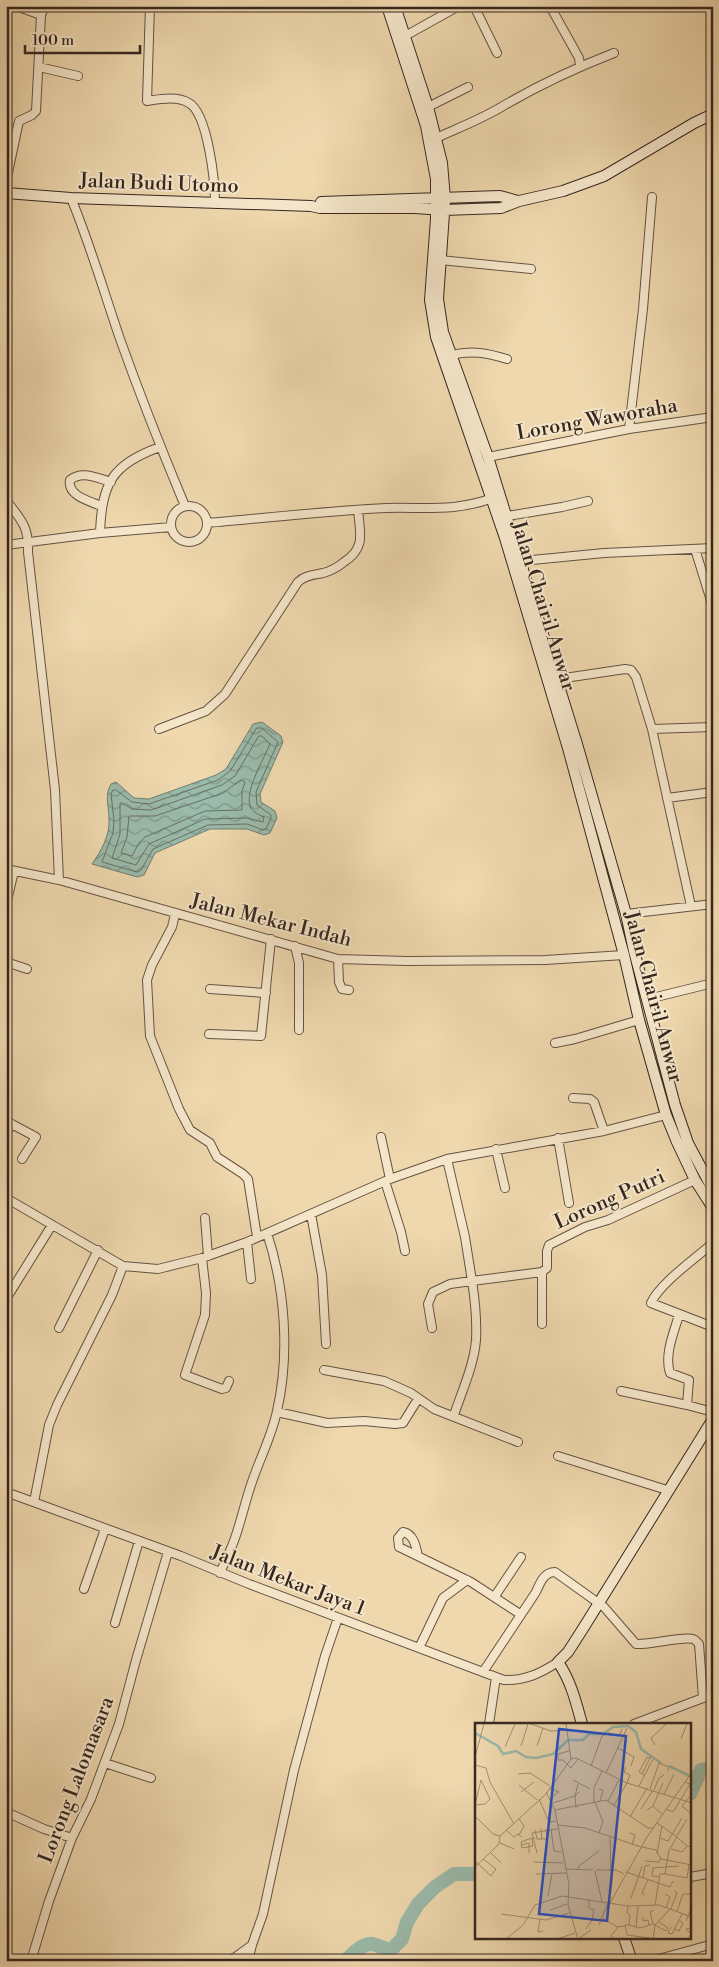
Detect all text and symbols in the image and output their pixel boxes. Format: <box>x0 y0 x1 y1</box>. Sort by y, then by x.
scale bar <box>25 22 140 54</box>
text: 100 m <box>32 31 74 50</box>
street label: Jalan Budi Utomo <box>78 169 239 199</box>
street label: Lorong Waworaha <box>515 393 680 446</box>
street label: Jalan Chairil Anwar <box>505 517 581 695</box>
street label: Jalan Mekar Indah <box>187 889 354 953</box>
street label: Jalan Chairil Anwar <box>618 907 688 1086</box>
street label: Lorong Putri <box>551 1164 670 1236</box>
street label: Jalan Mekar Jaya 1 <box>206 1540 369 1622</box>
street label: Lorong Lalomasara <box>34 1692 121 1867</box>
inset map <box>475 1723 692 1940</box>

